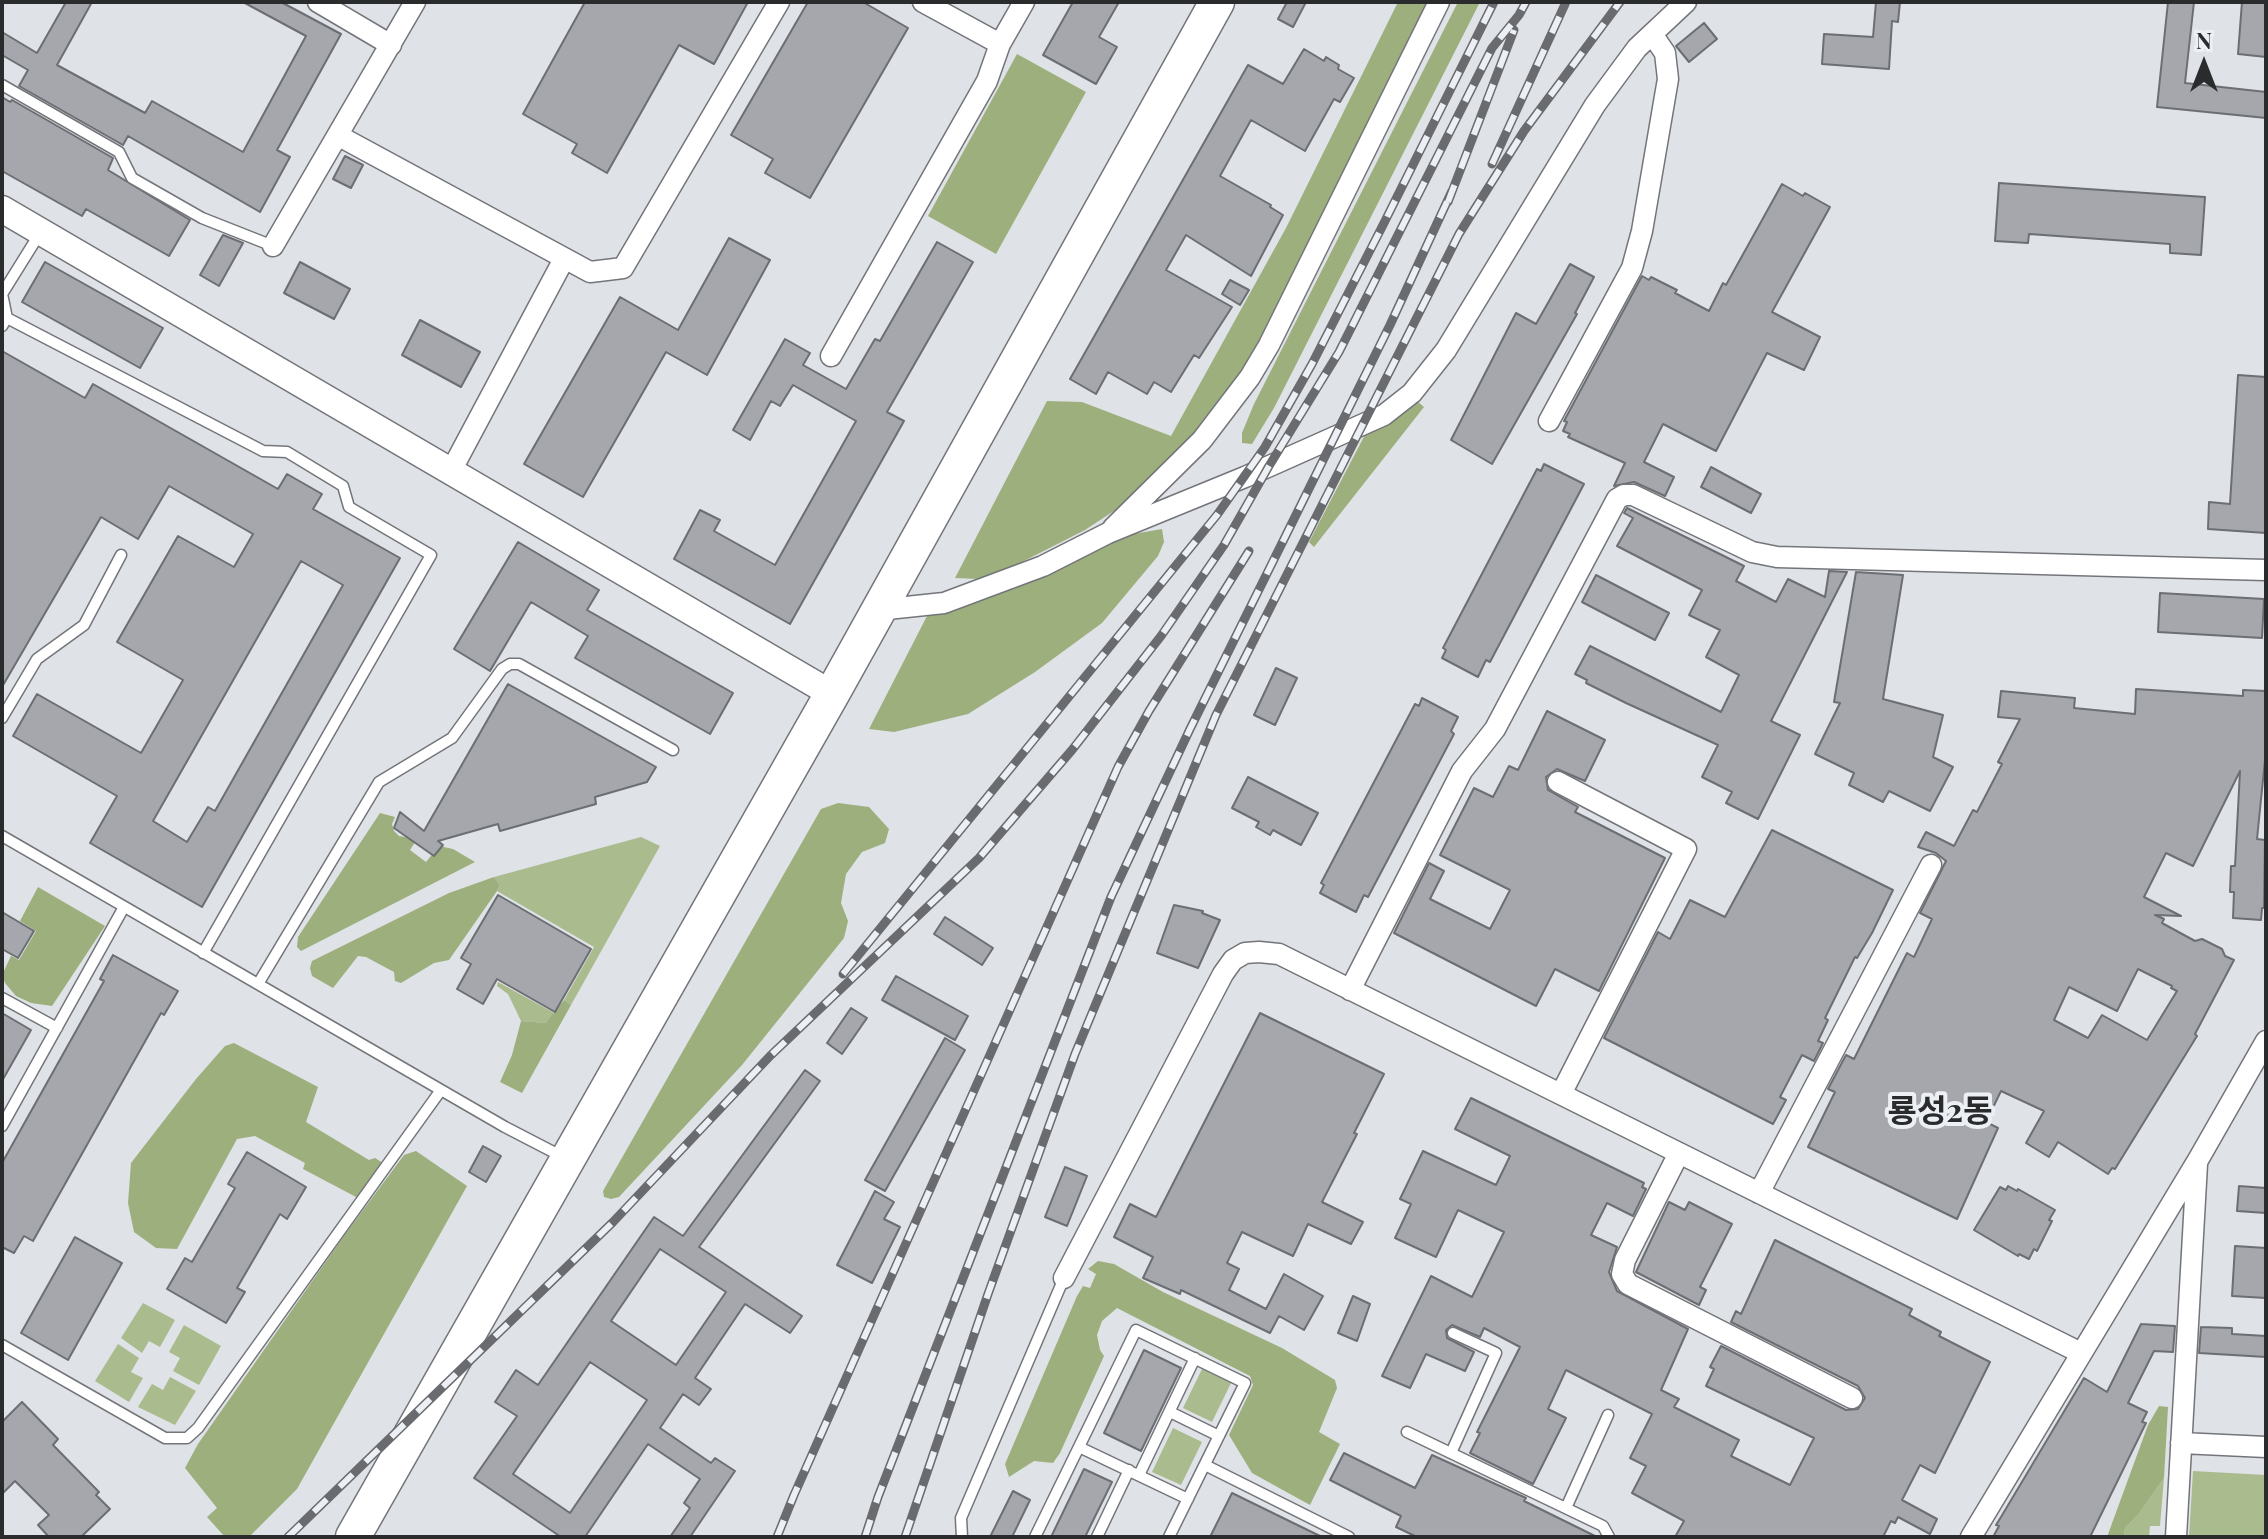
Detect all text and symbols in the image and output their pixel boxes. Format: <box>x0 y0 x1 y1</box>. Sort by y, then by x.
north arrow <box>2164 24 2244 104</box>
text: N <box>2196 25 2212 55</box>
district label: 룡성2동 <box>1887 1093 1993 1131</box>

